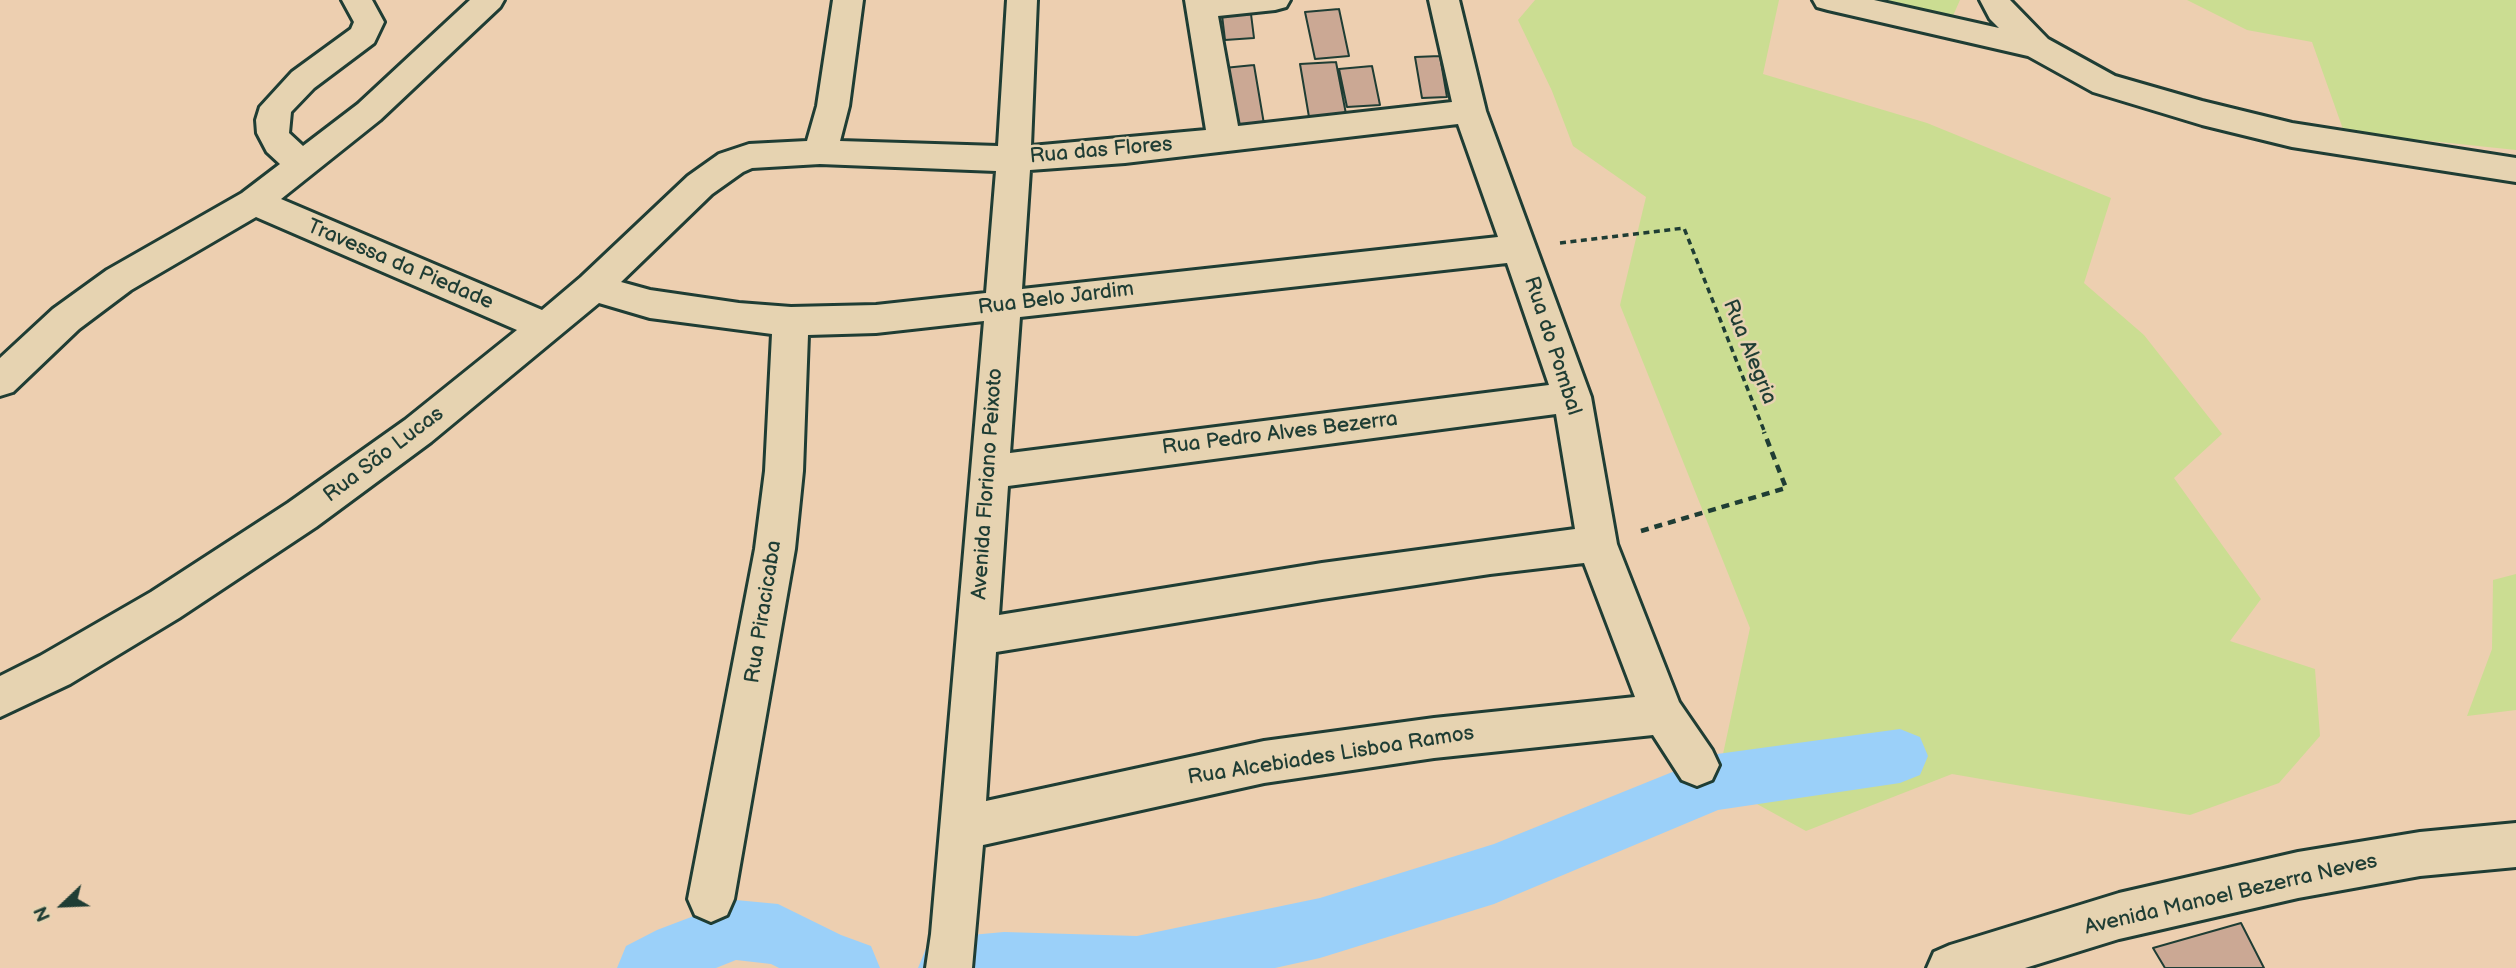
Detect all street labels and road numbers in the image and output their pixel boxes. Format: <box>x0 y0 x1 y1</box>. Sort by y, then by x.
street label: Rua das Flores <box>1029 132 1173 170</box>
street label: Travessa da Piedade <box>303 214 497 316</box>
street label: Rua do Pombal <box>1518 274 1586 418</box>
street label: Rua Belo Jardim <box>977 277 1135 321</box>
street label: Rua Alegria <box>1717 296 1781 408</box>
street label: Avenida Floriano Peixoto <box>967 367 1009 601</box>
street label: Rua São Lucas <box>319 402 449 508</box>
street label: Rua Pedro Alves Bezerra <box>1161 407 1399 461</box>
street label: Rua Piracicaba <box>740 539 788 685</box>
street label: Rua Alcebiades Lisboa Ramos <box>1186 721 1476 791</box>
street label: Avenida Manoel Bezerra Neves <box>2082 849 2380 941</box>

